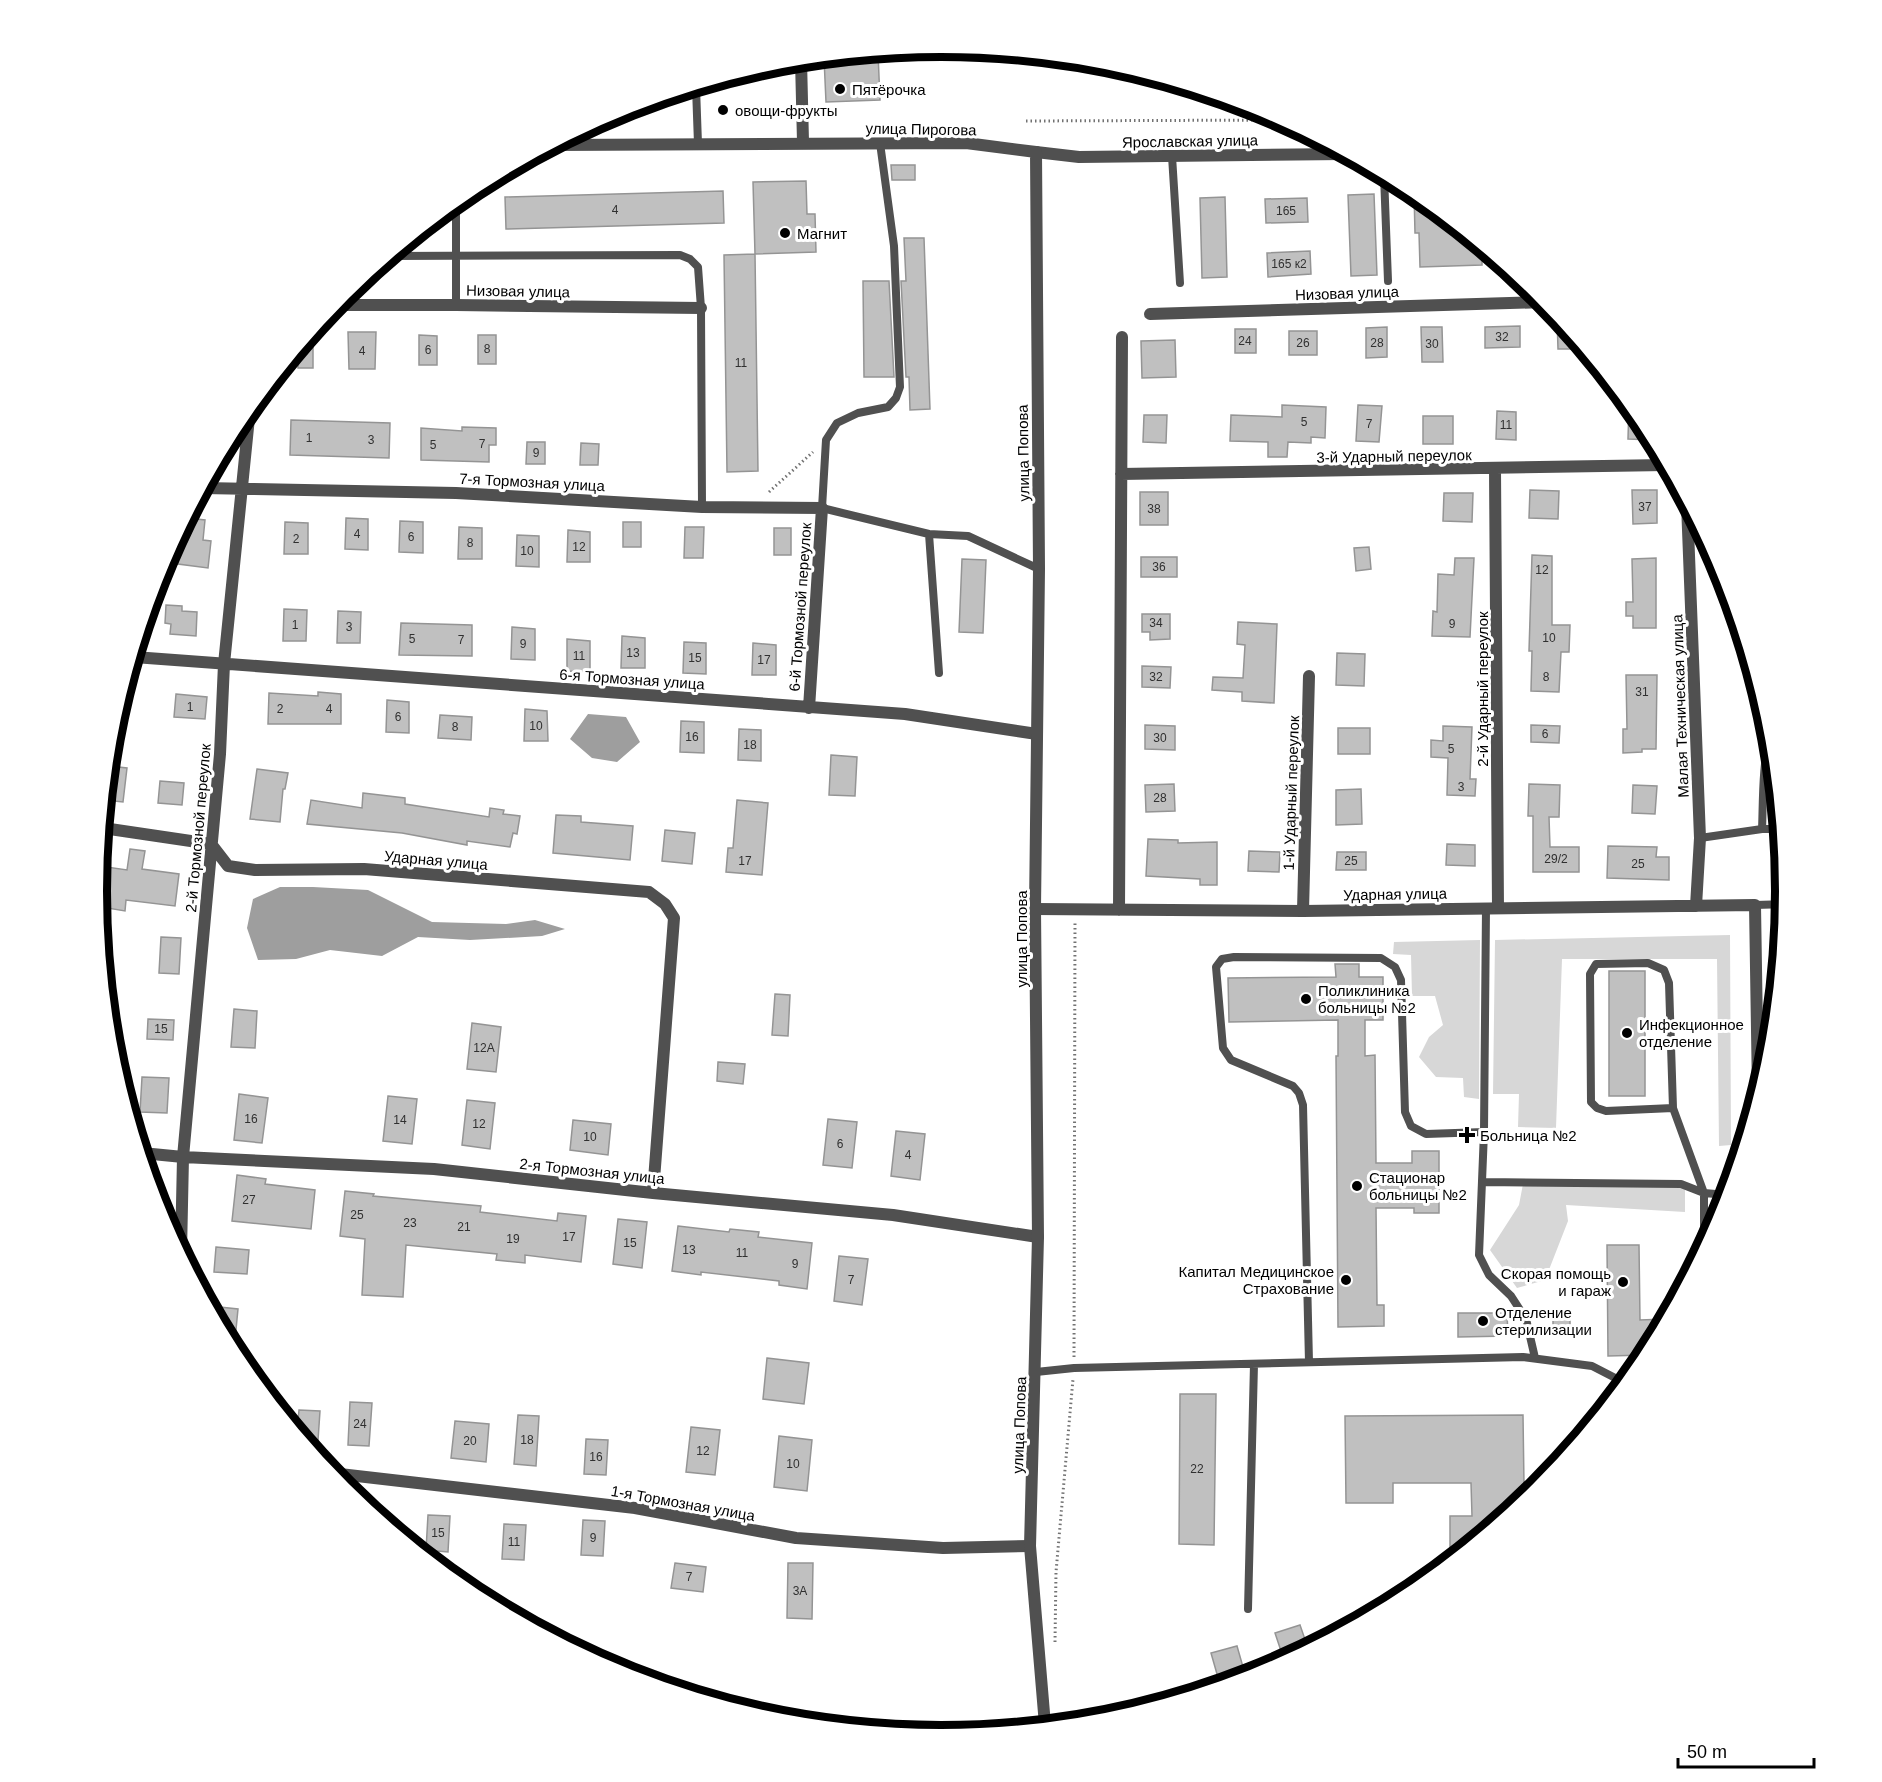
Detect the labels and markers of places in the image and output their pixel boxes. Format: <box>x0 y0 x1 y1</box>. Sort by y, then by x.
place label: Пятёрочка <box>852 81 926 98</box>
marker: Пятёрочка <box>833 82 847 96</box>
place label: овощи-фрукты <box>735 102 838 119</box>
marker: овощи-фрукты <box>716 103 730 117</box>
place label: Магнит <box>797 225 847 242</box>
marker: Магнит <box>778 226 792 240</box>
place label: Поликлиника больницы №2 <box>1318 982 1416 1016</box>
marker: Поликлиника больницы №2 <box>1299 992 1313 1006</box>
place label: Инфекционное отделение <box>1639 1016 1744 1050</box>
marker: Инфекционное отделение <box>1620 1026 1634 1040</box>
marker: Больница №2 <box>1458 1126 1476 1144</box>
place label: Больница №2 <box>1480 1127 1577 1144</box>
place label: Стационар больницы №2 <box>1369 1169 1467 1203</box>
marker: Стационар больницы №2 <box>1350 1179 1364 1193</box>
place label: Капитал Медицинское Страхование <box>1178 1263 1334 1297</box>
place label: Скорая помощь и гараж <box>1501 1265 1611 1299</box>
marker: Капитал Медицинское Страхование <box>1339 1273 1353 1287</box>
marker: Скорая помощь и гараж <box>1616 1275 1630 1289</box>
place label: Отделение стерилизации <box>1495 1304 1592 1338</box>
marker: Отделение стерилизации <box>1476 1314 1490 1328</box>

